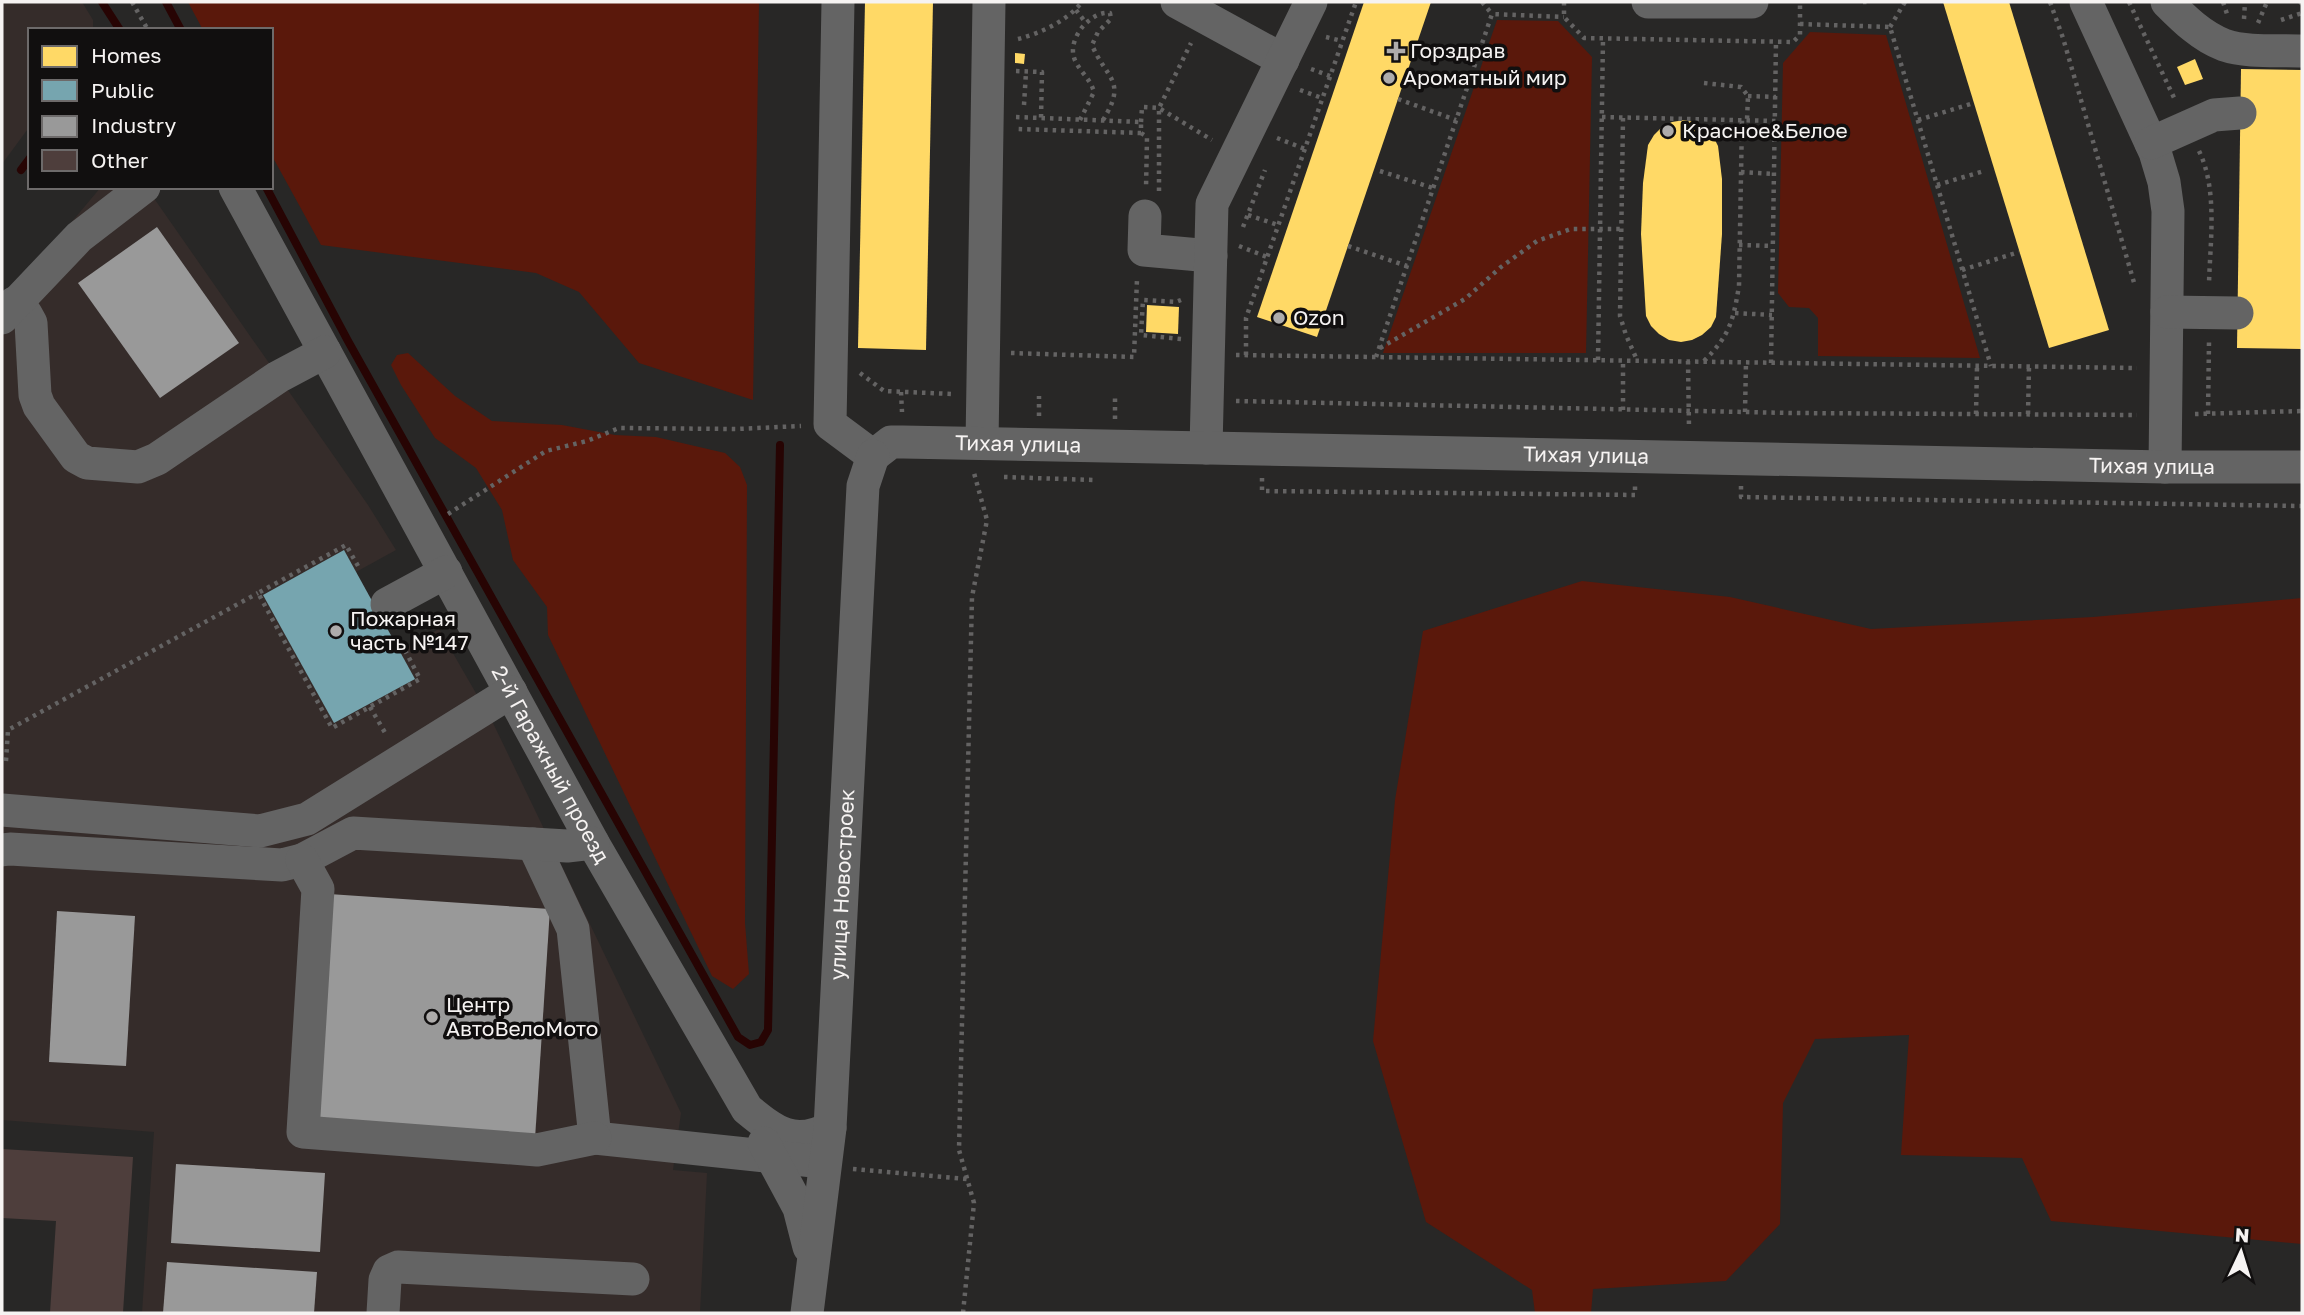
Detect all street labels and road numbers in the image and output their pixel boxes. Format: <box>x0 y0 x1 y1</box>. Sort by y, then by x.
street label: Тихая улица <box>955 429 1081 458</box>
street label: Тихая улица <box>1523 440 1649 469</box>
street label: Тихая улица <box>2089 451 2215 479</box>
street label: 2-й Гаражный проезд <box>487 661 616 868</box>
street label: улица Новостроек <box>824 788 859 981</box>

